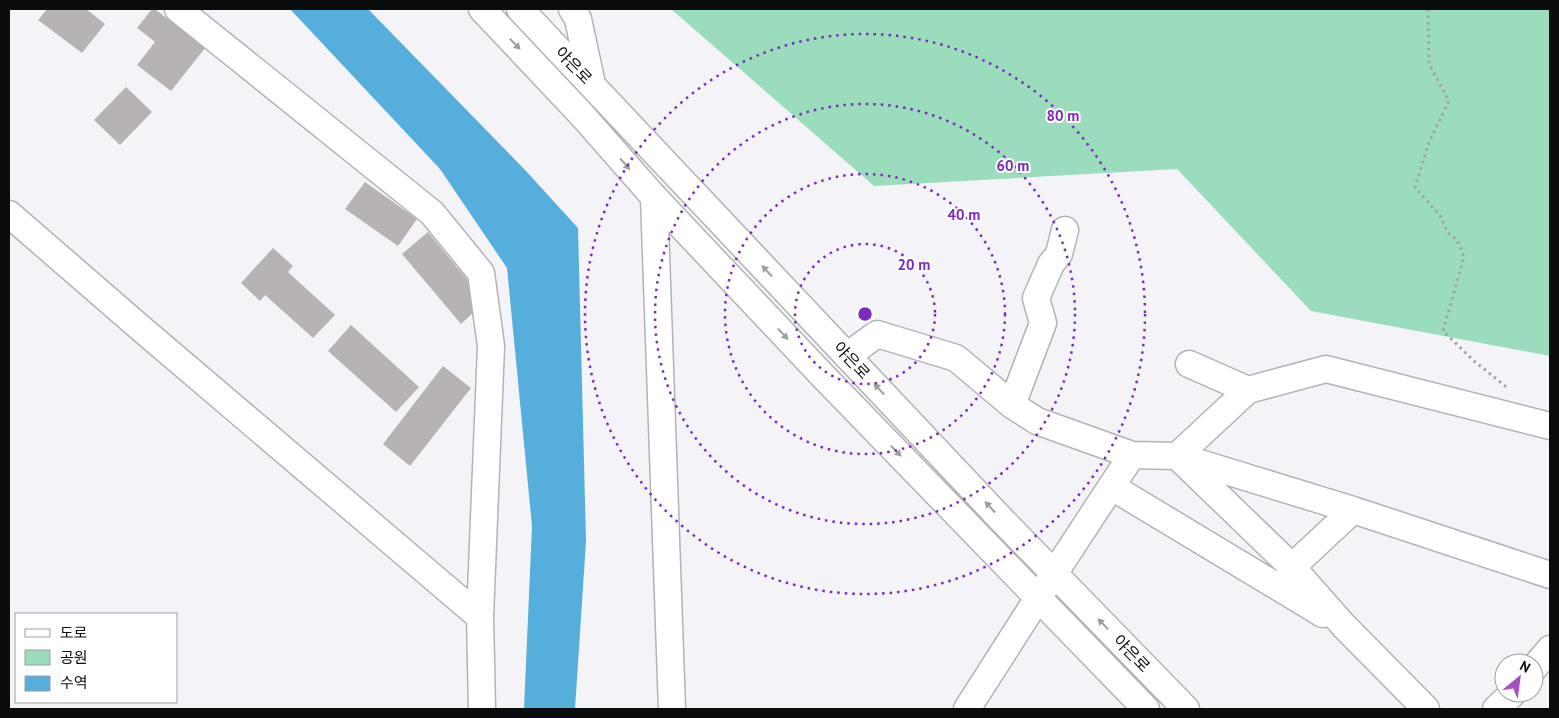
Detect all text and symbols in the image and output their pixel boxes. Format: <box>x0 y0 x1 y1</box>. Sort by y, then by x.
one-way arrow <box>509 38 521 50</box>
street label: 야은로 <box>551 42 597 88</box>
text: 80 m <box>1047 106 1079 125</box>
text: 60 m <box>997 156 1029 175</box>
one-way arrow <box>619 157 631 169</box>
text: 40 m <box>948 205 980 224</box>
text: 20 m <box>898 255 930 274</box>
one-way arrow <box>761 265 773 277</box>
centre of rings <box>856 305 874 323</box>
one-way arrow <box>777 328 789 340</box>
street label: 야은로 <box>830 337 875 383</box>
one-way arrow <box>873 384 885 396</box>
one-way arrow <box>890 445 902 457</box>
one-way arrow <box>984 502 996 514</box>
legend <box>15 613 178 703</box>
one-way arrow <box>1098 618 1110 630</box>
text: 도로 <box>60 623 88 642</box>
street label: 야은로 <box>1109 630 1155 676</box>
text: 공원 <box>60 648 88 667</box>
north arrow <box>1494 653 1544 703</box>
text: N <box>1517 657 1534 677</box>
text: 수역 <box>60 673 88 692</box>

